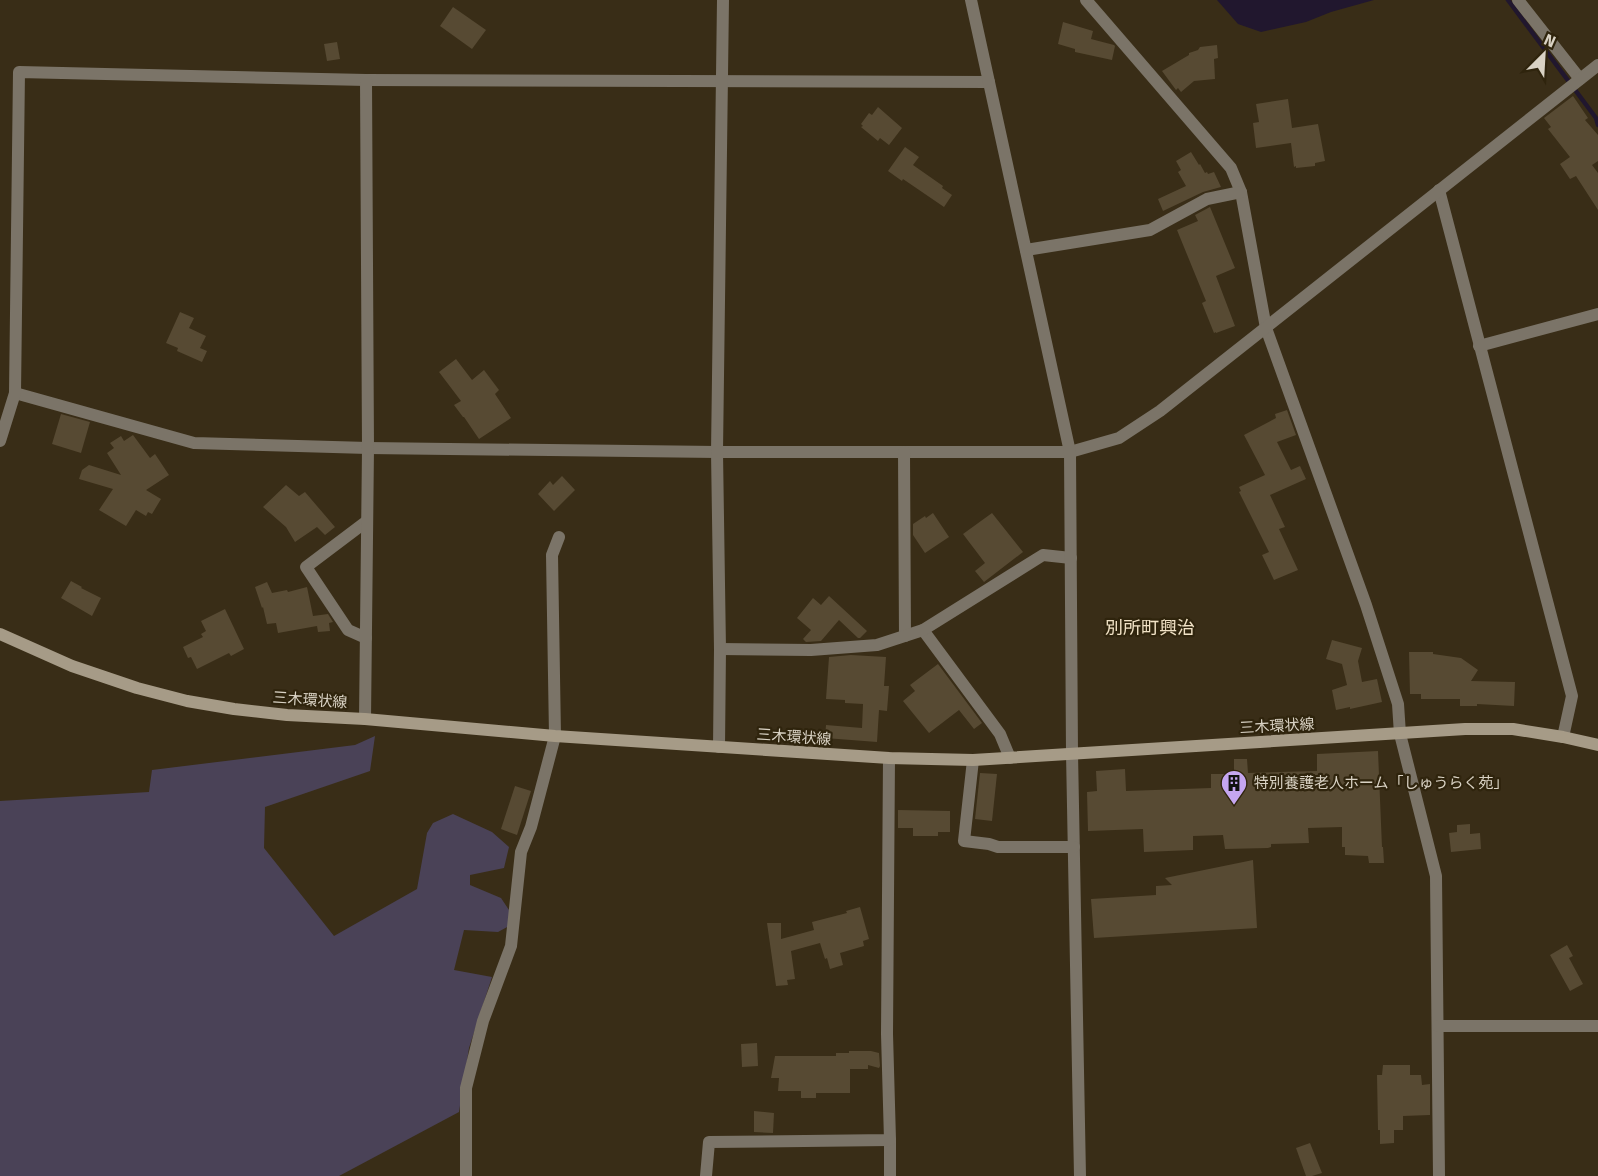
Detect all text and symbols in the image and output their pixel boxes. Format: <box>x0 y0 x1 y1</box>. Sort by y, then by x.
north arrow <box>1514 24 1574 84</box>
text: N <box>1541 30 1559 52</box>
district label: 別所町興治 <box>1105 617 1195 639</box>
street label: 三木環状線 <box>272 688 348 712</box>
street label: 三木環状線 <box>1239 715 1315 737</box>
street label: 三木環状線 <box>756 725 832 749</box>
building icon: 特別養護老人ホーム「しゅうらく苑」 <box>1219 768 1249 806</box>
place label: 特別養護老人ホーム「しゅうらく苑」 <box>1254 774 1509 792</box>

